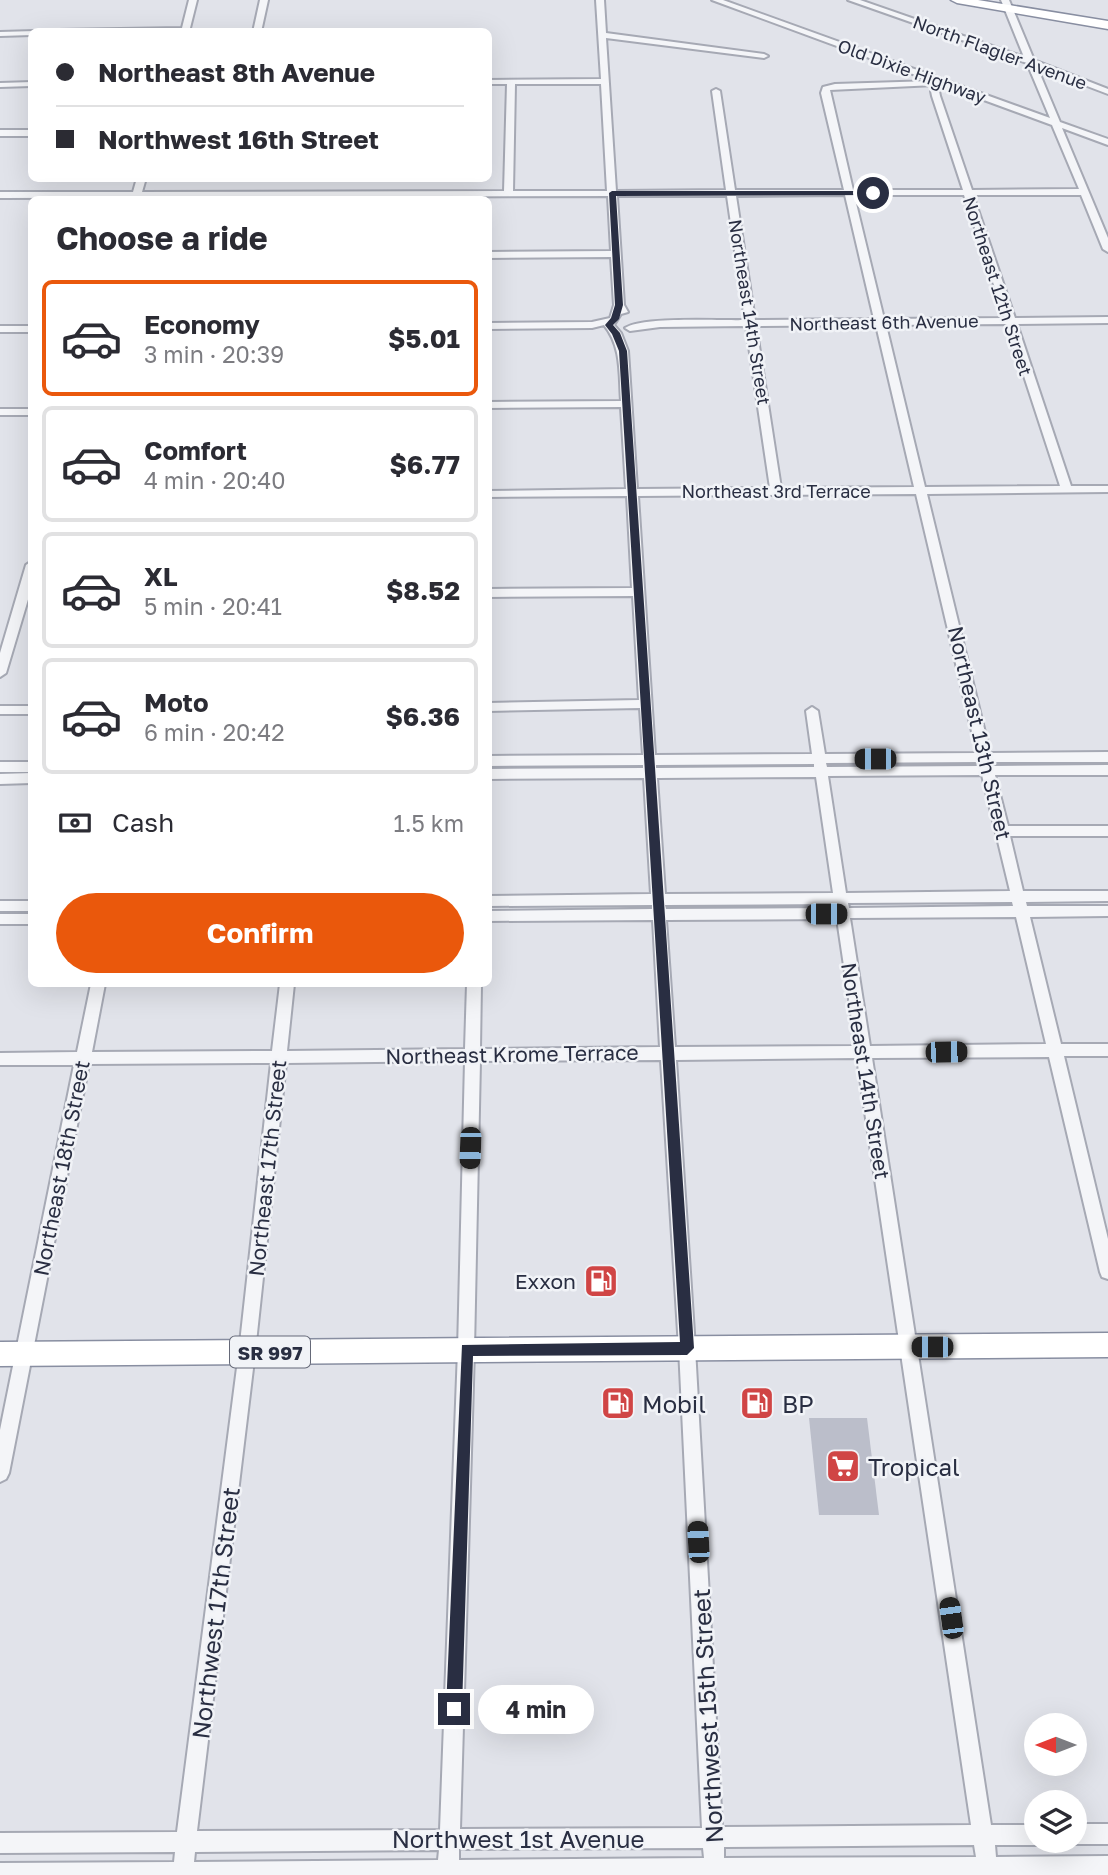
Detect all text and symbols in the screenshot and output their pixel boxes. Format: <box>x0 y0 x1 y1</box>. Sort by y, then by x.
street label: North Flagler Avenue <box>910 10 1090 94</box>
street label: Old Dixie Highway <box>835 34 989 108</box>
text: Northeast 8th Avenue <box>98 57 375 88</box>
text: Northwest 16th Street <box>98 124 379 155</box>
route start <box>857 177 889 209</box>
street label: Northeast 12th Street <box>959 194 1037 378</box>
street label: Northeast 14th Street <box>724 218 776 406</box>
text: Choose a ride <box>56 219 268 257</box>
icon: car <box>60 307 123 370</box>
text: Economy <box>144 309 260 340</box>
street label: Northeast 6th Avenue <box>789 309 979 335</box>
text: $5.01 <box>388 323 460 354</box>
text: 3 min · 20:39 <box>144 340 284 368</box>
icon: car <box>60 433 123 496</box>
text: Comfort <box>144 435 247 466</box>
text: $6.77 <box>389 449 460 480</box>
text: 4 min · 20:40 <box>144 466 286 494</box>
street label: Northeast 3rd Terrace <box>681 480 871 502</box>
icon: car <box>60 559 123 622</box>
text: XL <box>144 561 178 592</box>
text: $8.52 <box>386 575 460 606</box>
text: 5 min · 20:41 <box>144 592 282 620</box>
street label: Northeast 13th Street <box>943 624 1017 842</box>
icon: car <box>60 685 123 748</box>
text: Moto <box>144 687 209 718</box>
text: $6.36 <box>385 701 460 732</box>
text: 6 min · 20:42 <box>144 718 285 746</box>
car <box>855 749 897 770</box>
icon: cash <box>56 804 94 842</box>
text: Cash <box>112 807 174 838</box>
text: 1.5 km <box>394 809 464 837</box>
button: Confirm <box>56 893 464 973</box>
car <box>806 904 848 925</box>
street label: Northeast 14th Street <box>836 961 896 1181</box>
street label: Northeast Krome Terrace <box>385 1039 639 1069</box>
car <box>925 1041 968 1063</box>
street label: Northeast 18th Street <box>27 1058 95 1278</box>
street label: Northeast 17th Street <box>243 1059 291 1277</box>
car <box>459 1127 482 1169</box>
fuel station icon: Exxon <box>582 1262 620 1300</box>
place label: Exxon <box>515 1268 576 1294</box>
road number: SR 997 <box>230 1336 310 1368</box>
car <box>912 1337 954 1358</box>
fuel station icon: Mobil <box>599 1384 637 1422</box>
fuel station icon: BP <box>738 1384 776 1422</box>
place label: Mobil <box>642 1389 706 1418</box>
place label: BP <box>782 1389 814 1418</box>
supermarket icon: Tropical <box>824 1447 862 1485</box>
place label: Tropical <box>868 1452 960 1481</box>
street label: Northwest 17th Street <box>185 1485 245 1741</box>
car <box>687 1520 710 1564</box>
street label: Northwest 15th Street <box>686 1588 728 1844</box>
car <box>938 1596 965 1640</box>
callout: 4 min <box>478 1684 594 1734</box>
route end <box>438 1693 470 1725</box>
text: 4 min <box>506 1695 566 1723</box>
north arrow <box>1024 1713 1087 1776</box>
map controls <box>1024 1713 1087 1853</box>
button: layers <box>1024 1790 1087 1853</box>
street label: Northwest 1st Avenue <box>392 1824 644 1853</box>

